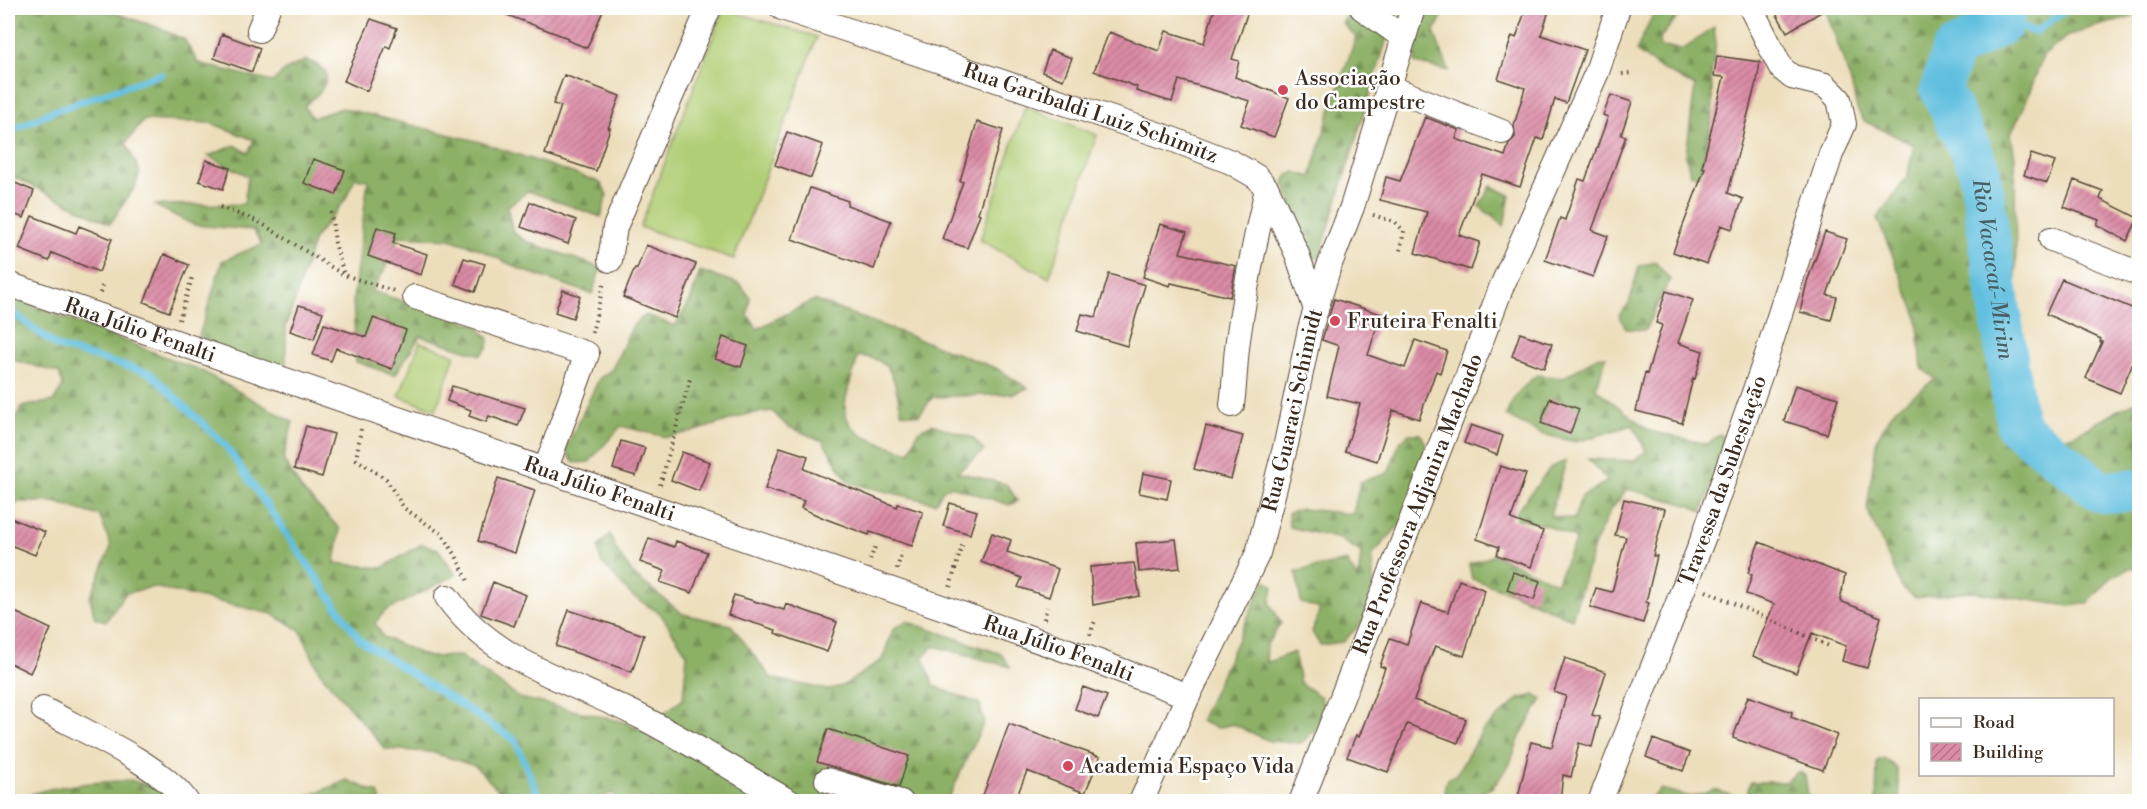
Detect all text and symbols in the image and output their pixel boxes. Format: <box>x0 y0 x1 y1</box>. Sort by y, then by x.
street label: Rua Garibaldi Luiz Schimitz <box>960 58 1222 170</box>
place label: Associação do Campestre <box>1294 66 1425 116</box>
marker: Associação do Campestre <box>1276 83 1290 97</box>
water label: Rio Vacacaí-Mirim <box>1966 176 2019 362</box>
street label: Rua Júlio Fenalti <box>61 293 219 369</box>
street label: Rua Guaraci Schimidt <box>1257 305 1330 515</box>
place label: Fruteira Fenalti <box>1347 309 1498 335</box>
marker: Fruteira Fenalti <box>1328 314 1342 328</box>
street label: Rua Professora Adjanira Machado <box>1348 350 1489 659</box>
street label: Travessa da Subestação <box>1674 372 1773 590</box>
street label: Rua Júlio Fenalti <box>520 451 678 528</box>
street label: Rua Júlio Fenalti <box>979 610 1138 688</box>
legend <box>1919 698 2114 776</box>
text: Road <box>1973 711 2016 734</box>
text: Building <box>1972 741 2044 764</box>
place label: Academia Espaço Vida <box>1079 754 1295 780</box>
marker: Academia Espaço Vida <box>1061 759 1075 773</box>

